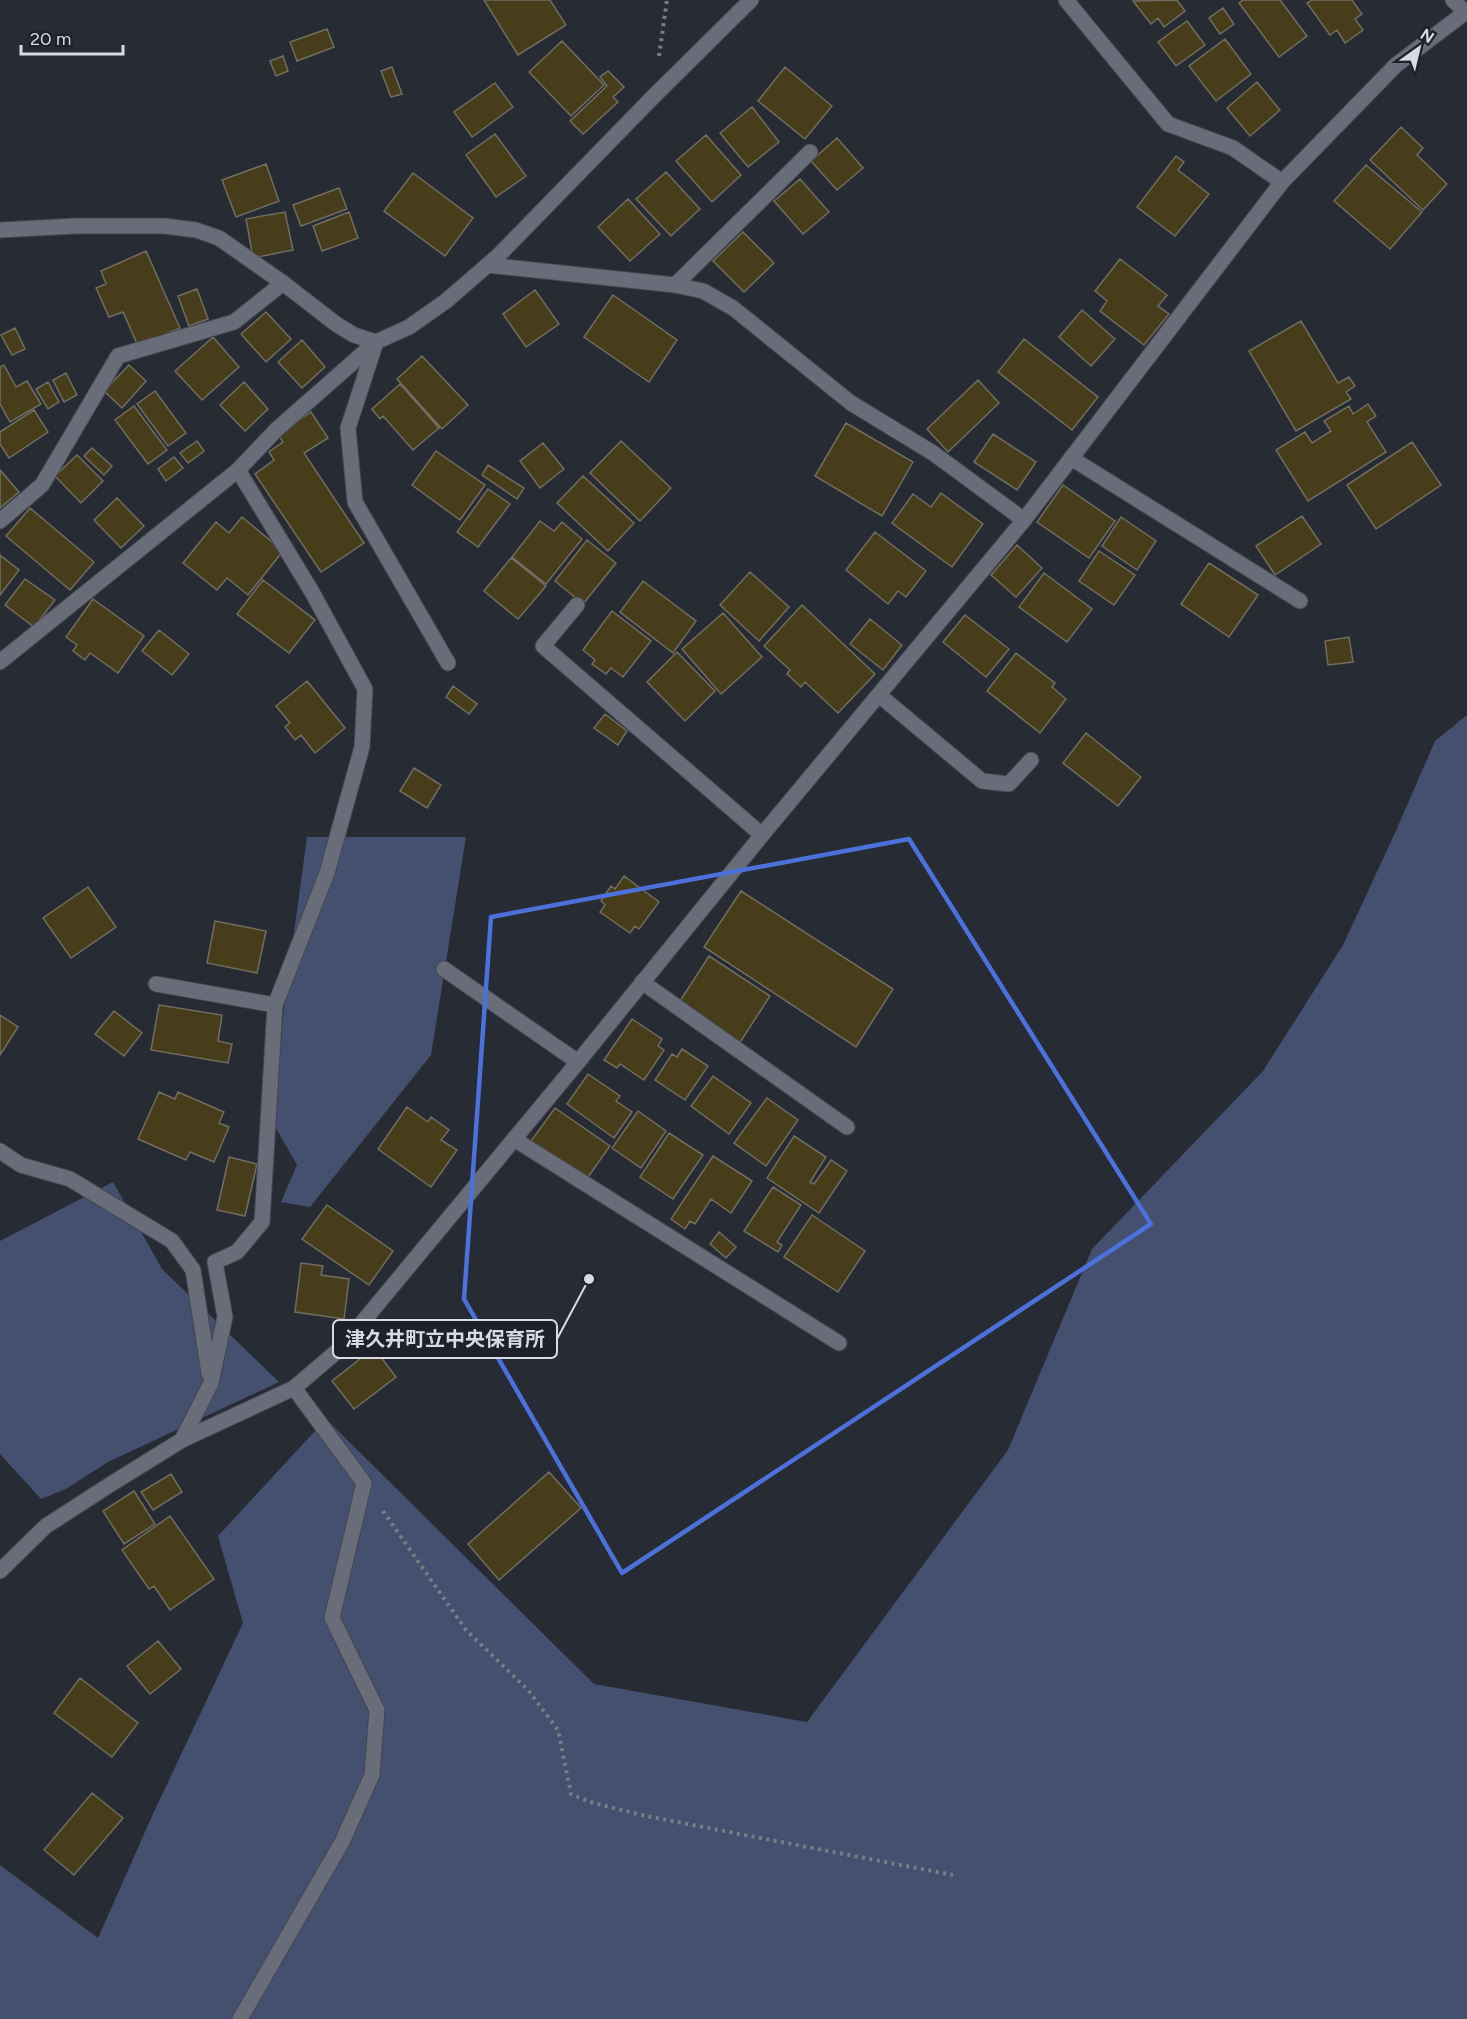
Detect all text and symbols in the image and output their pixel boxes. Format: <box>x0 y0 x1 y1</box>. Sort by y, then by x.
scale bar <box>21 18 123 56</box>
north arrow <box>1389 18 1449 78</box>
text: N <box>1417 25 1438 47</box>
text: 20 m <box>30 28 71 50</box>
callout: 津久井町立中央保育所 <box>333 1320 557 1358</box>
text: 津久井町立中央保育所 <box>345 1327 545 1351</box>

